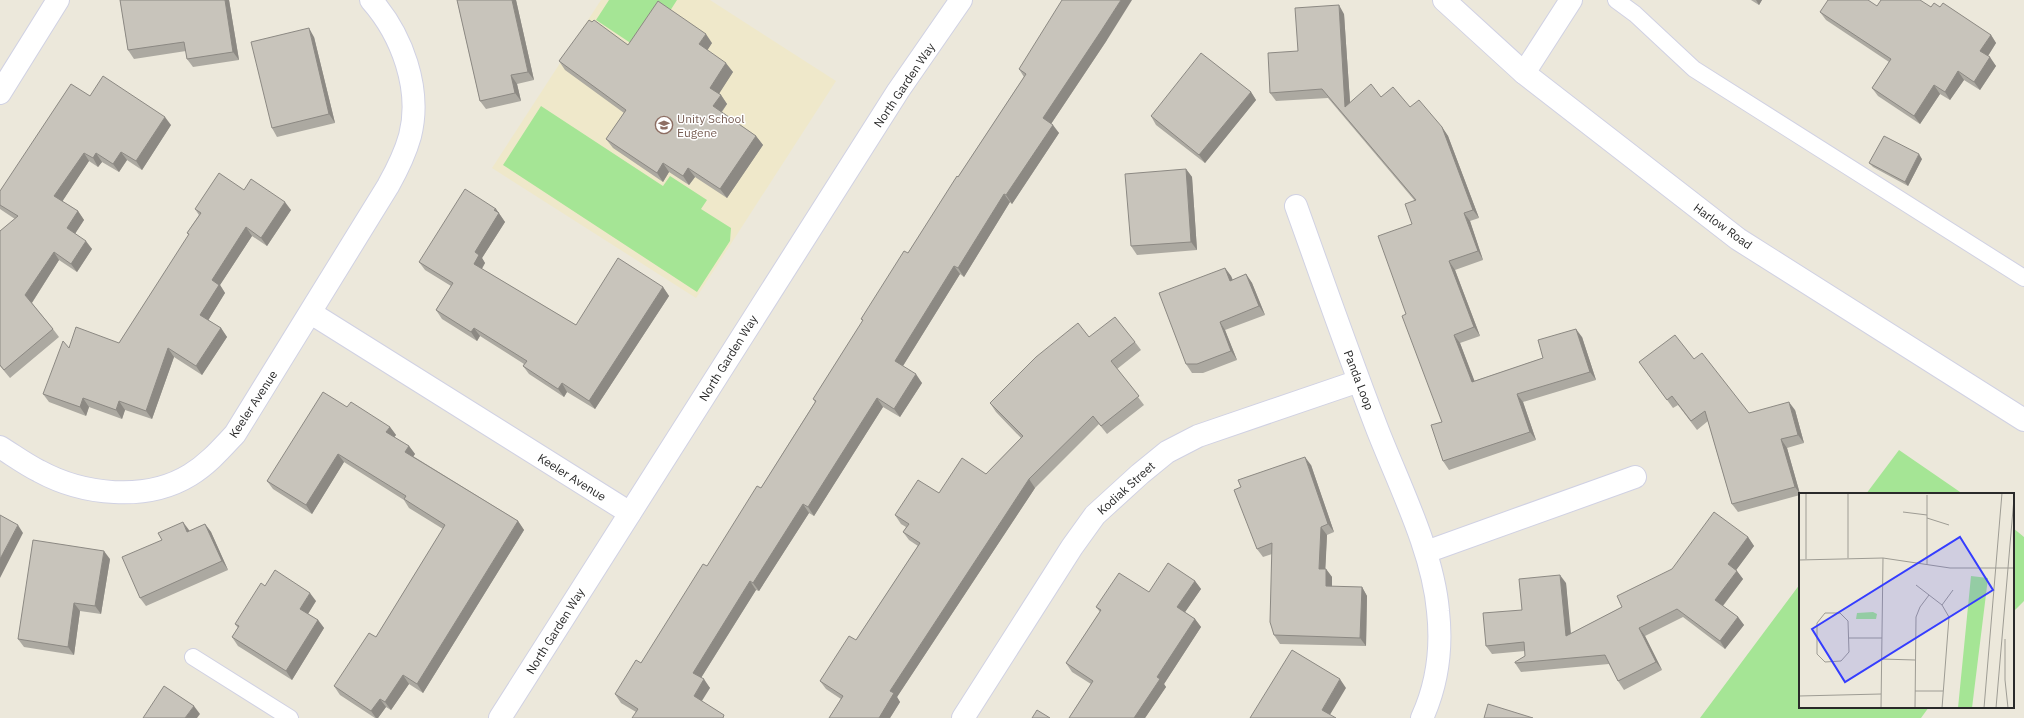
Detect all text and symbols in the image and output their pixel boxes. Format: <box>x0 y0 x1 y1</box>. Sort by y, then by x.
street label: North Garden Way <box>870 40 938 130</box>
place label: Unity School Eugene <box>677 111 745 140</box>
school or university icon: Unity School Eugene <box>654 115 674 135</box>
street label: Harlow Road <box>1691 200 1755 252</box>
street label: North Garden Way <box>695 312 761 404</box>
street label: Panda Loop <box>1341 348 1377 412</box>
street label: Keeler Avenue <box>226 367 281 441</box>
street label: Keeler Avenue <box>535 450 609 504</box>
street label: Kodiak Street <box>1094 458 1158 518</box>
inset map <box>1799 493 2014 708</box>
street label: North Garden Way <box>522 585 588 677</box>

